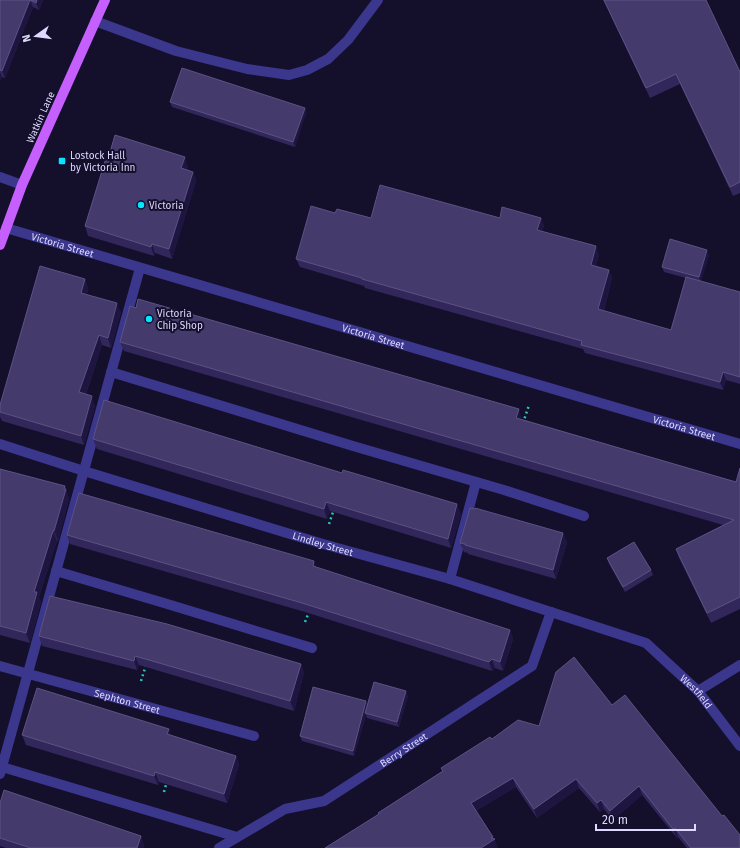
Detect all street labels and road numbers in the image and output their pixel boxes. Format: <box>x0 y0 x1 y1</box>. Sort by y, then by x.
street label: Watkin Lane <box>24 90 58 145</box>
street label: Victoria Street <box>30 231 95 261</box>
street label: Victoria Street <box>341 322 406 352</box>
street label: Victoria Street <box>651 414 717 444</box>
street label: Lindley Street <box>291 530 355 559</box>
street label: Westfield <box>677 673 714 711</box>
street label: Sephton Street <box>93 687 162 717</box>
street label: Berry Street <box>378 730 430 770</box>

